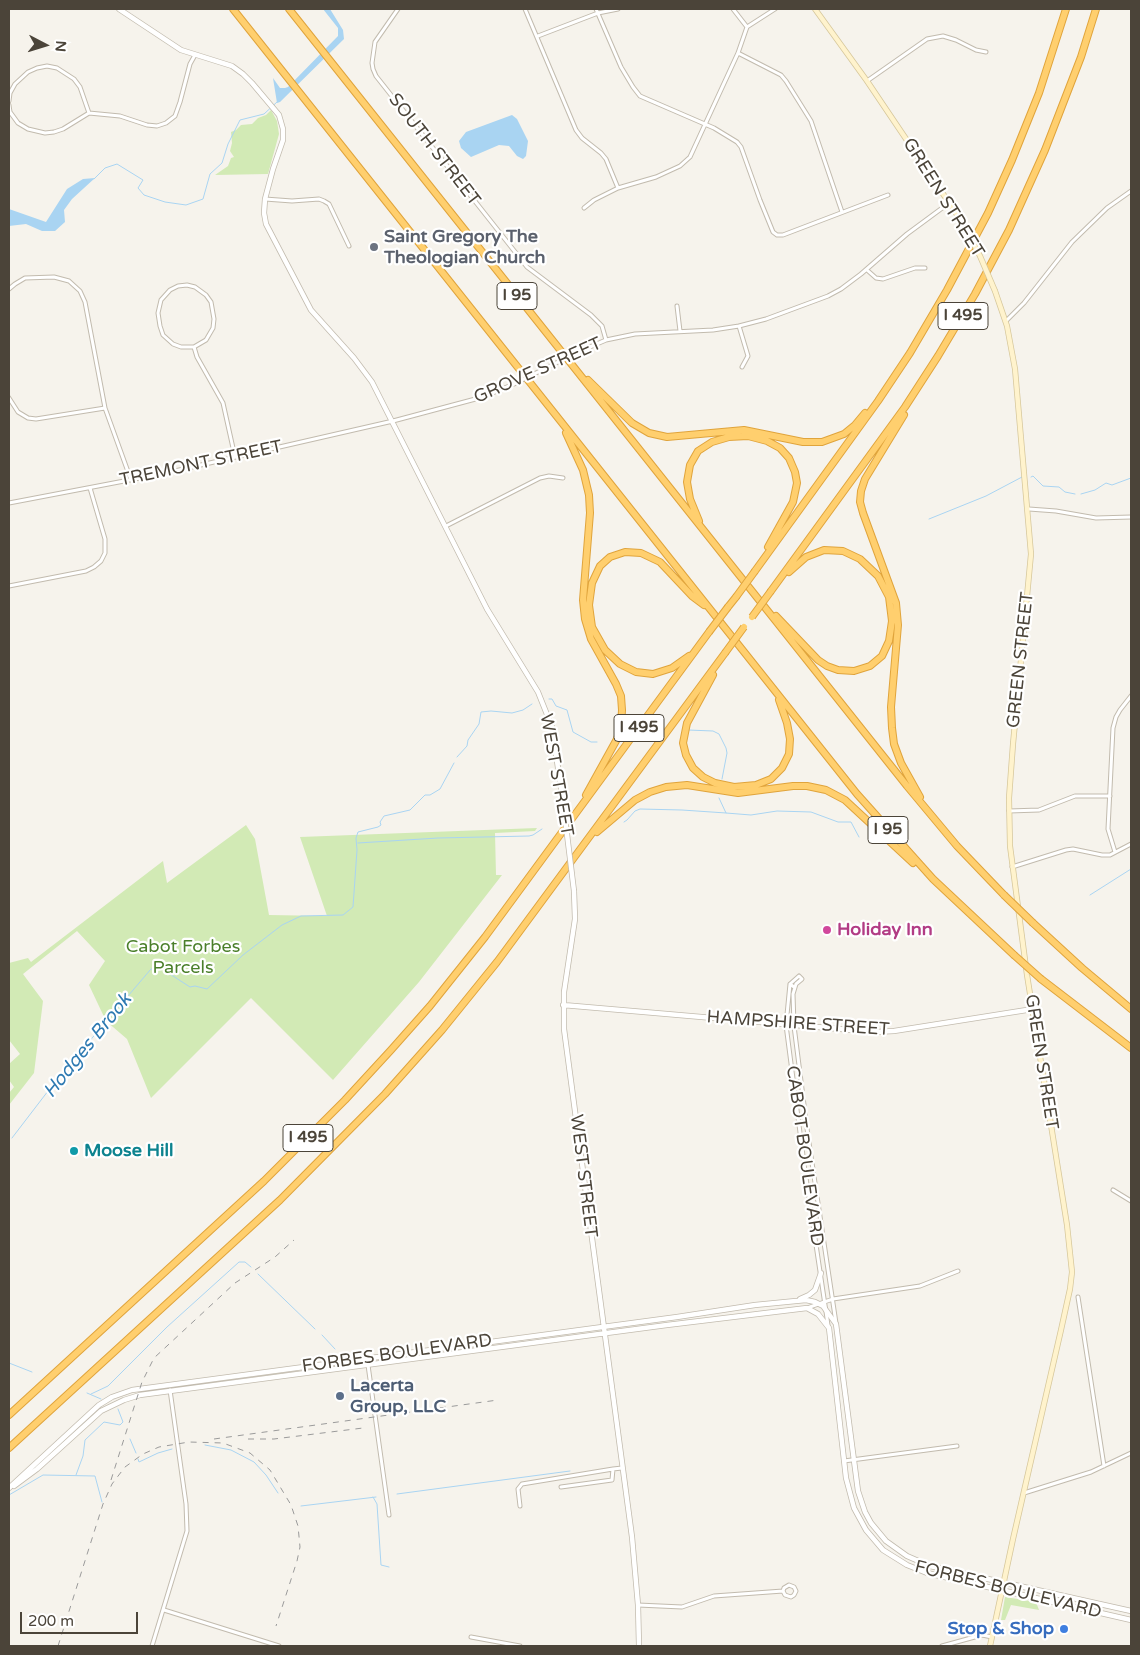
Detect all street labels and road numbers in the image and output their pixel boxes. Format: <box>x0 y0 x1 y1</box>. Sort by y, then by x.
street label: SOUTH STREET <box>383 89 485 211</box>
street label: GREEN STREET <box>898 134 988 262</box>
road number: I 95 <box>497 282 537 310</box>
road number: I 495 <box>938 302 988 330</box>
street label: GROVE STREET <box>471 333 605 409</box>
street label: TREMONT STREET <box>118 436 284 492</box>
street label: GREEN STREET <box>1003 591 1039 729</box>
street label: WEST STREET <box>535 712 577 838</box>
road number: I 495 <box>614 714 664 741</box>
road number: I 95 <box>868 816 908 844</box>
street label: GREEN STREET <box>1020 993 1062 1131</box>
street label: HAMPSHIRE STREET <box>706 1007 890 1041</box>
street label: CABOT BOULEVARD <box>781 1064 827 1248</box>
street label: WEST STREET <box>565 1113 601 1239</box>
road number: I 495 <box>283 1124 333 1152</box>
street label: FORBES BOULEVARD <box>301 1330 493 1378</box>
street label: FORBES BOULEVARD <box>912 1556 1104 1624</box>

